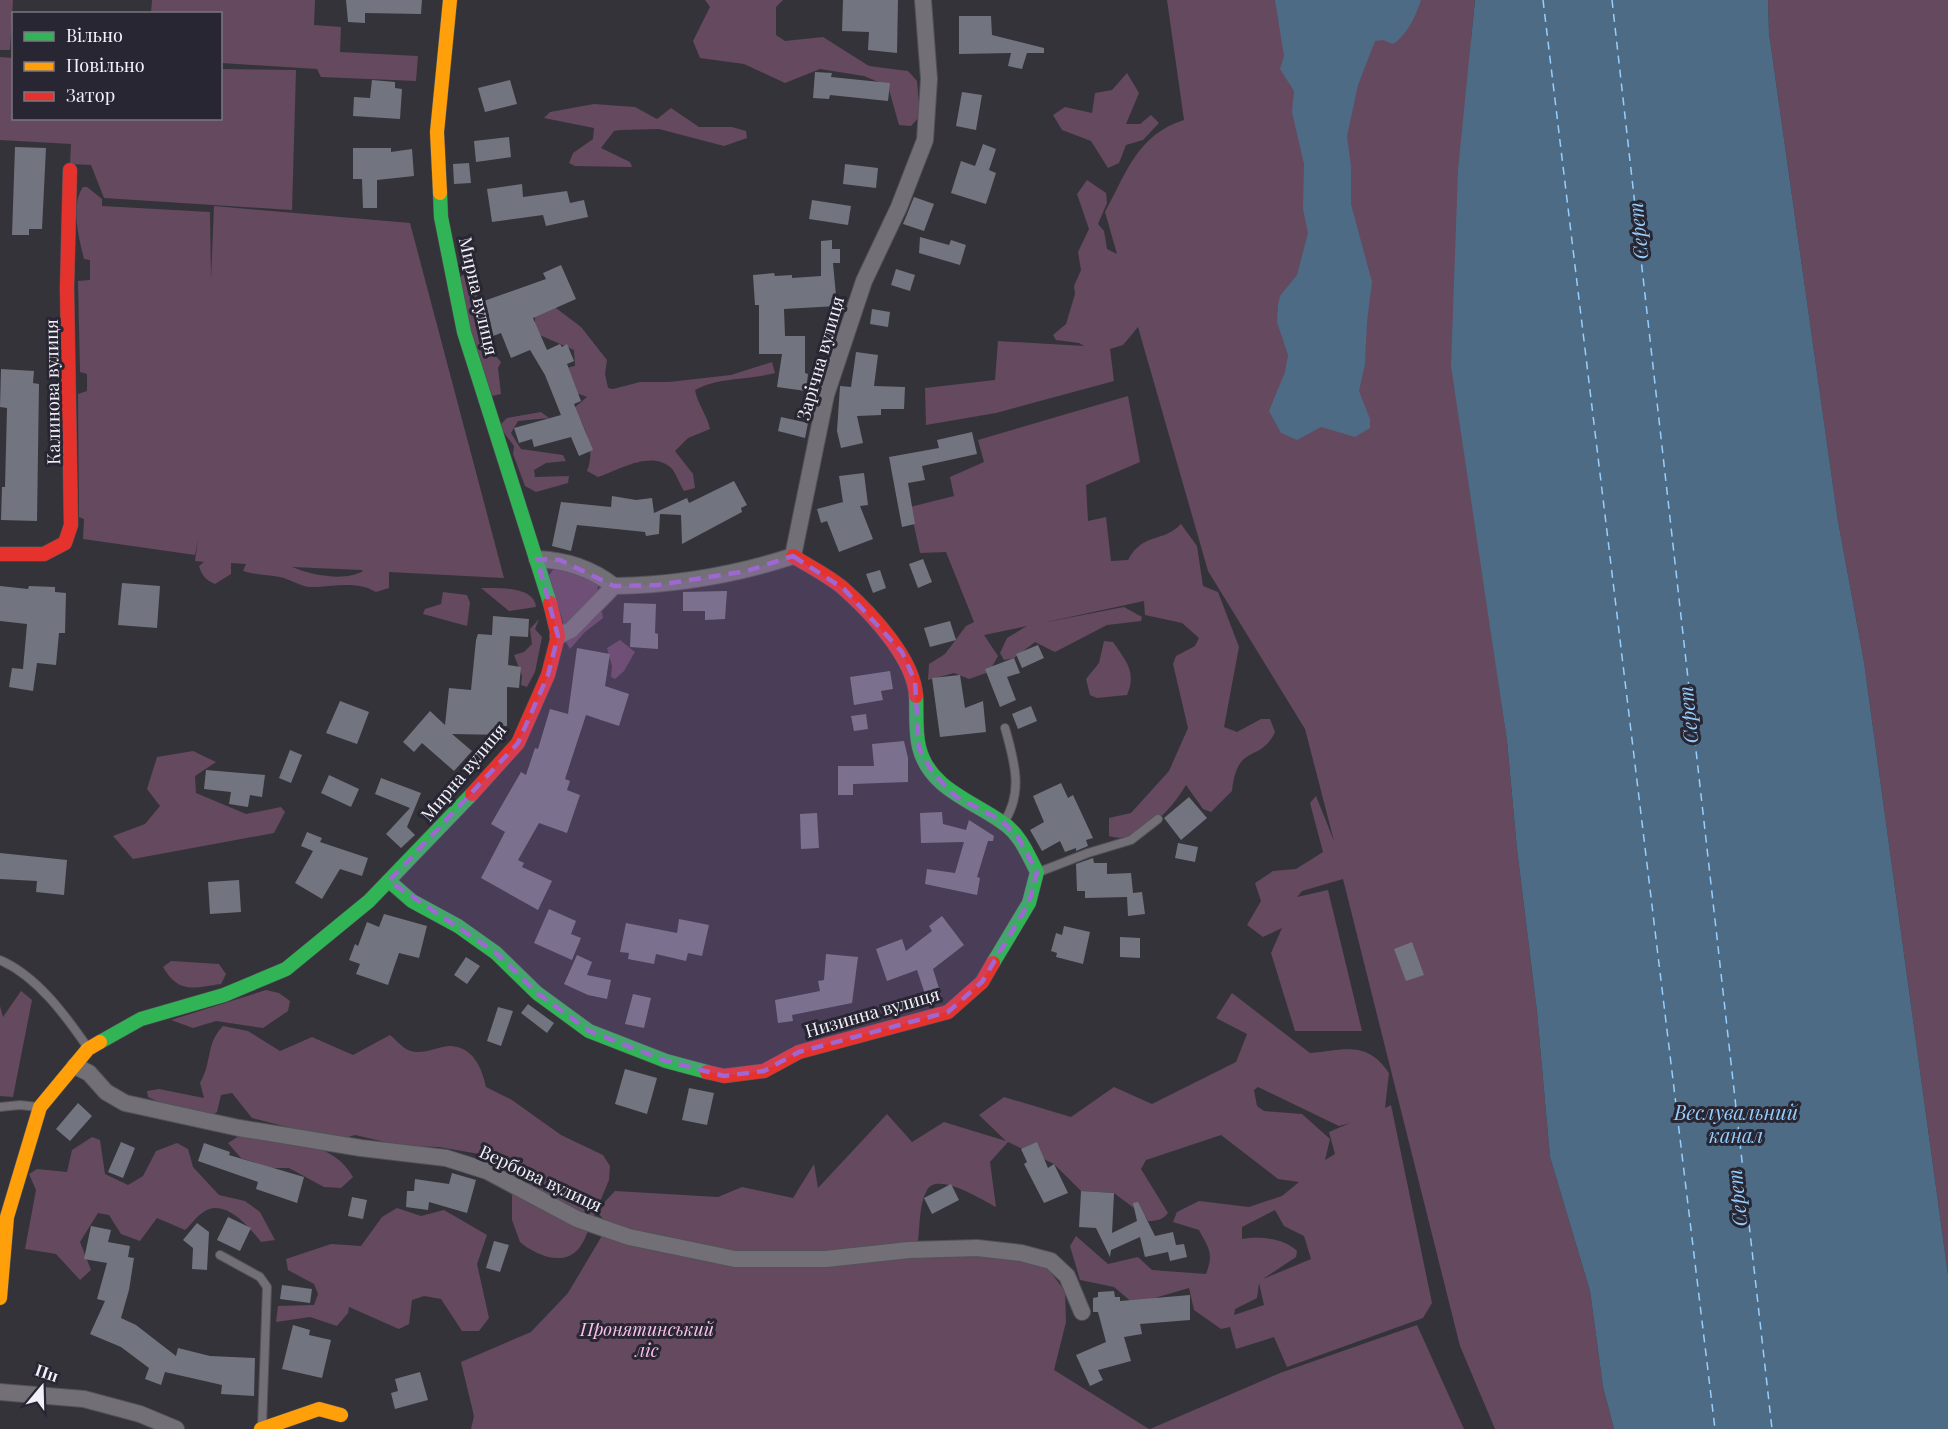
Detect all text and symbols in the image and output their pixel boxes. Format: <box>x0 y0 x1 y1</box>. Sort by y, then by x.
legend <box>12 12 222 120</box>
text: Вільно <box>66 23 123 47</box>
text: Повільно <box>66 53 145 77</box>
text: Затор <box>66 83 115 107</box>
water label: Серет <box>1621 201 1653 261</box>
street label: Мирна вулиця <box>454 234 504 358</box>
street label: Зарічна вулиця <box>791 293 849 423</box>
street label: Калинова вулиця <box>39 319 65 465</box>
water label: Серет <box>1671 685 1703 745</box>
street label: Мирна вулиця <box>415 718 511 826</box>
street label: Низинна вулиця <box>802 981 942 1043</box>
water label: Веслувальний канал <box>1673 1098 1799 1148</box>
street label: Вербова вулиця <box>476 1139 607 1217</box>
water label: Серет <box>1720 1168 1752 1228</box>
park label: Пронятинський ліс <box>579 1317 715 1362</box>
north arrow <box>12 1357 72 1417</box>
text: Пн <box>33 1359 61 1386</box>

